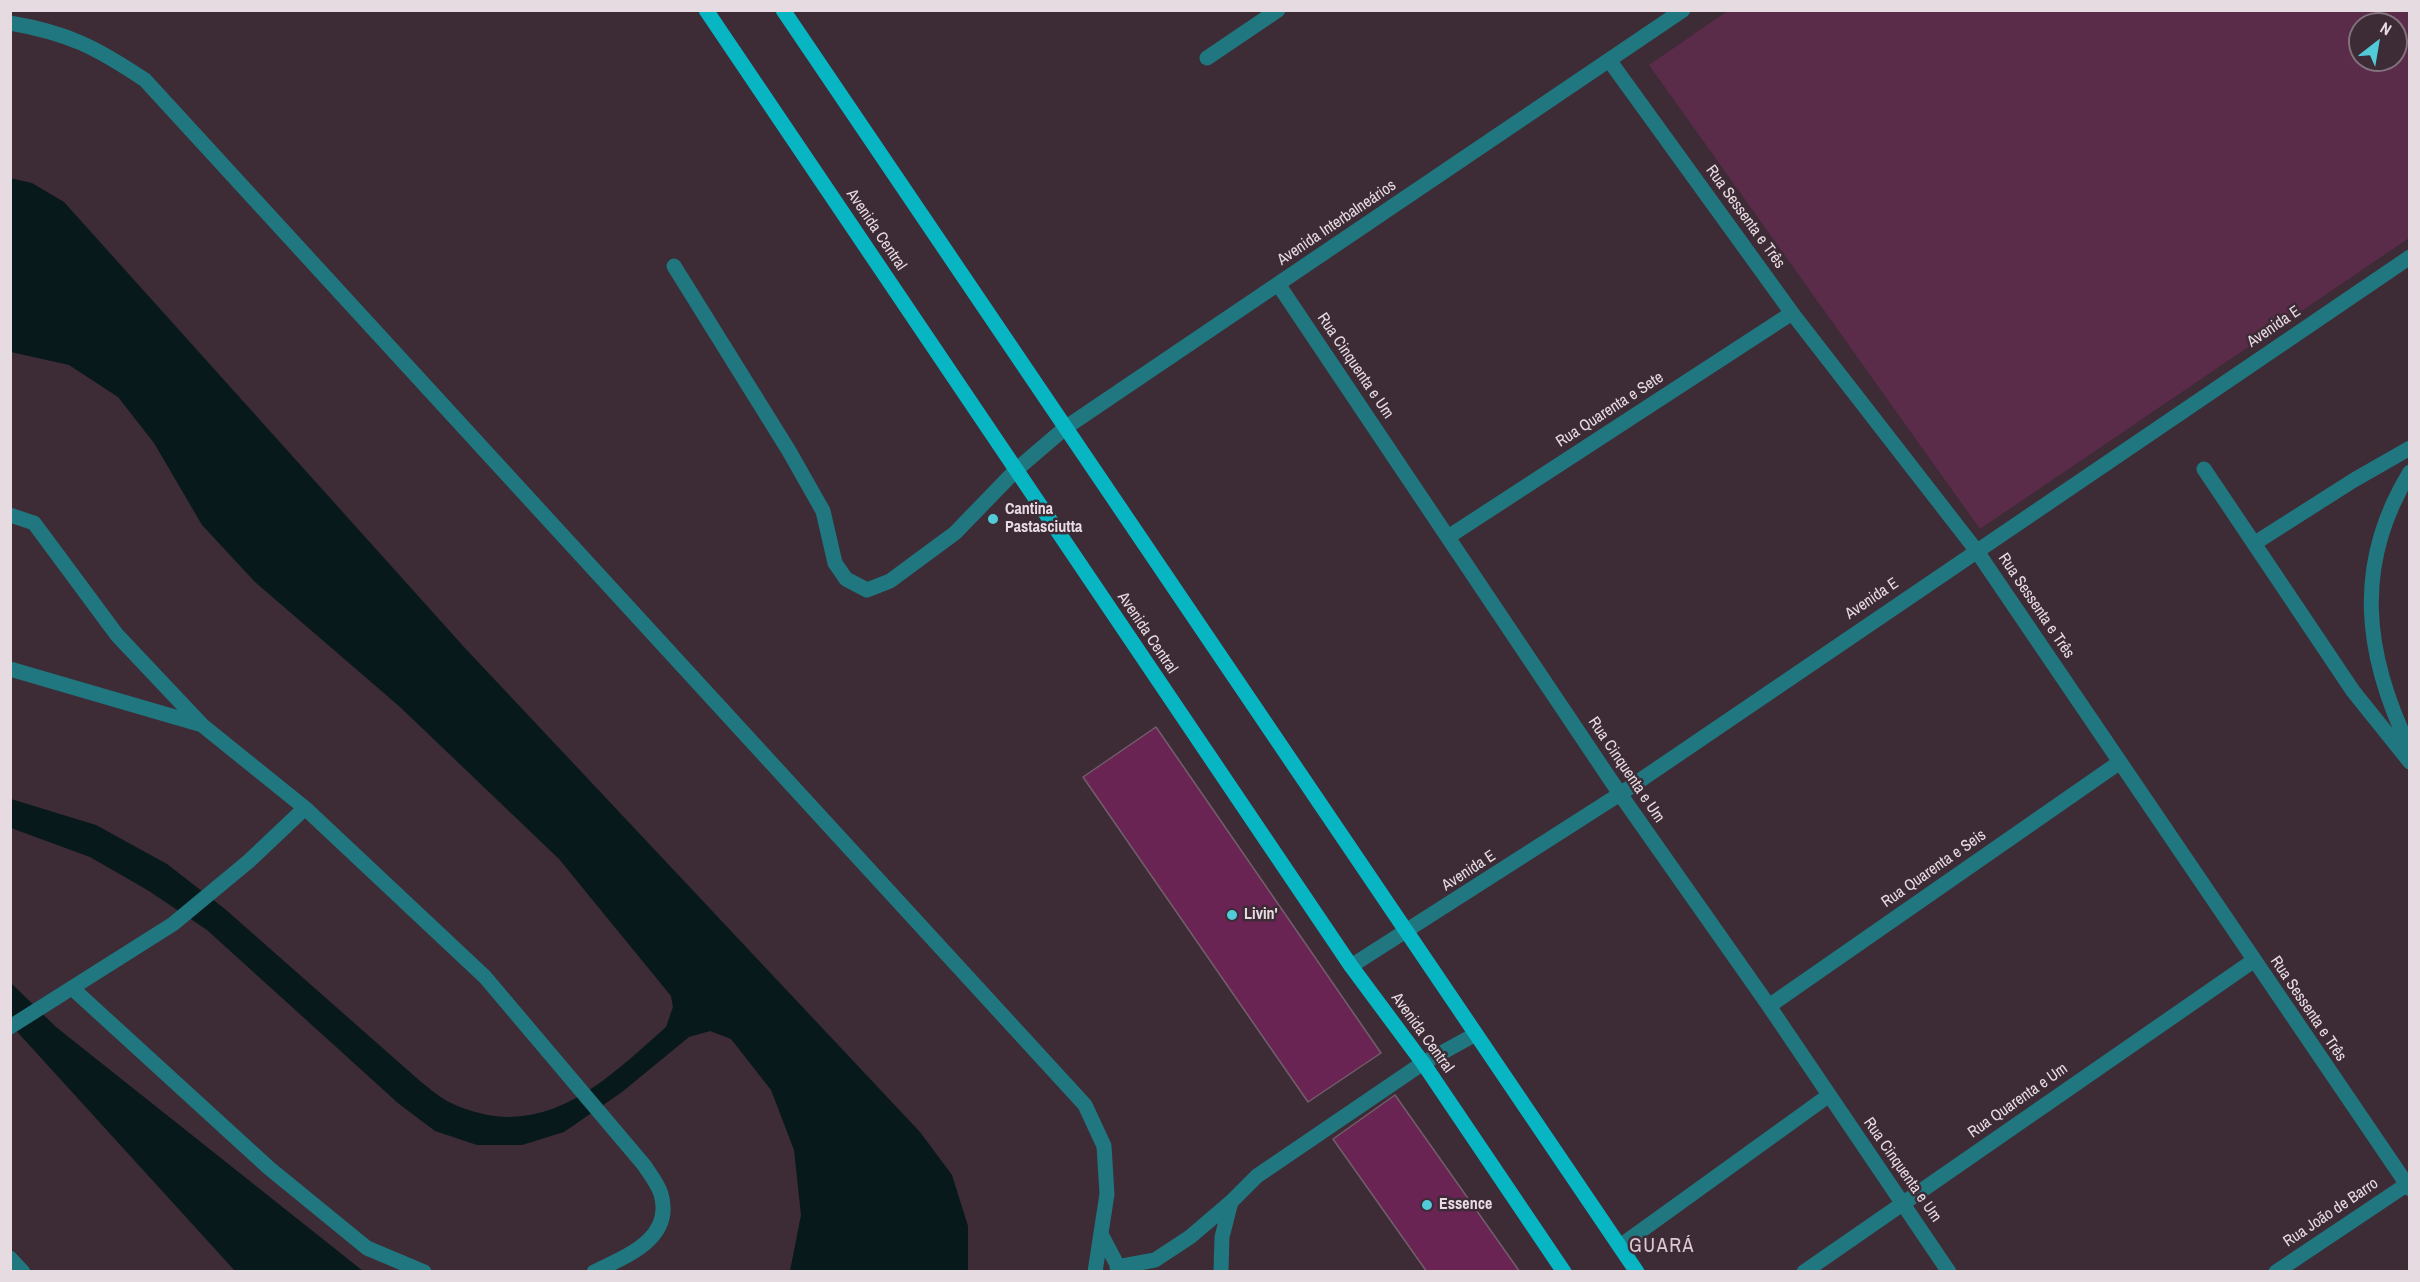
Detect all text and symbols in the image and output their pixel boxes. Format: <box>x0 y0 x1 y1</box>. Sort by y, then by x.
north arrow <box>2348 12 2408 72</box>
text: N <box>2377 16 2396 40</box>
street label: Rua Sessenta e Três <box>1701 162 1789 272</box>
street label: Avenida Interbalneários <box>1274 176 1400 270</box>
street label: Avenida Central <box>842 186 910 274</box>
street label: Avenida E <box>2244 302 2304 352</box>
street label: Rua Cinquenta e Um <box>1313 310 1397 422</box>
street label: Rua Quarenta e Sete <box>1553 368 1667 452</box>
place label: Cantina Pastasciutta <box>1005 500 1082 538</box>
marker: Cantina Pastasciutta <box>986 512 1000 526</box>
street label: Rua Sessenta e Três <box>1994 550 2078 662</box>
street label: Avenida E <box>1842 574 1902 624</box>
street label: Avenida Central <box>1113 589 1181 677</box>
street label: Rua Cinquenta e Um <box>1584 714 1668 826</box>
street label: Rua Quarenta e Seis <box>1878 826 1990 912</box>
street label: Avenida E <box>1438 847 1500 895</box>
place label: Livin' <box>1244 905 1278 925</box>
marker: Livin' <box>1225 908 1239 922</box>
street label: Rua Sessenta e Três <box>2266 953 2350 1065</box>
street label: Avenida Central <box>1387 989 1457 1077</box>
street label: Rua Quarenta e Um <box>1964 1059 2072 1143</box>
street label: Rua Cinquenta e Um <box>1859 1114 1945 1226</box>
street label: Rua João de Barro <box>2280 1174 2382 1252</box>
place label: Essence <box>1439 1195 1492 1215</box>
marker: Essence <box>1420 1198 1434 1212</box>
district label: GUARÁ <box>1629 1235 1695 1259</box>

